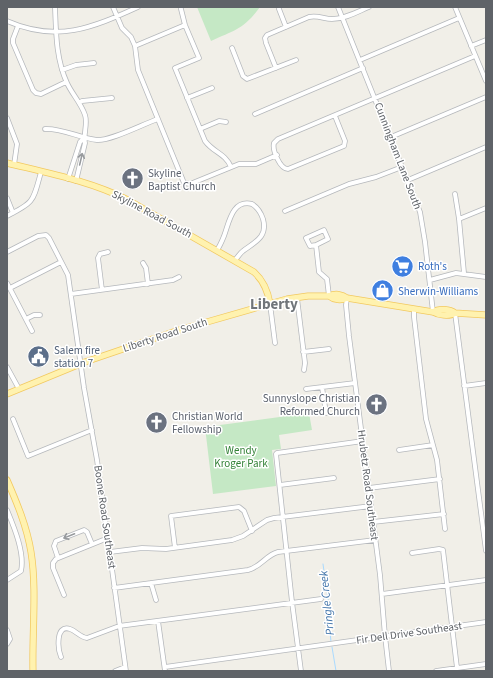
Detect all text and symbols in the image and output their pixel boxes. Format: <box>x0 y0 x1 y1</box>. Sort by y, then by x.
street label: Cunningham Lane South <box>371 100 425 212</box>
one-way arrow <box>78 153 86 166</box>
church icon: Skyline Baptist Church <box>120 166 146 192</box>
place label: Skyline Baptist Church <box>148 166 216 194</box>
street label: Skyline Road South <box>109 186 195 242</box>
supermarket icon: Roth's <box>389 253 415 279</box>
place label: Roth's <box>418 259 447 274</box>
shop icon: Sherwin-Williams <box>370 278 396 304</box>
place label: Sherwin-Williams <box>398 284 479 299</box>
district label: Liberty <box>250 294 298 315</box>
street label: Liberty Road South <box>121 314 209 356</box>
public building icon: Salem fire station 7 <box>26 343 52 369</box>
place label: Salem fire station 7 <box>54 343 101 371</box>
place label: Sunnyslope Christian Reformed Church <box>263 391 360 419</box>
church icon: Sunnyslope Christian Reformed Church <box>363 391 389 417</box>
church icon: Christian World Fellowship <box>143 409 169 435</box>
place label: Christian World Fellowship <box>172 409 243 437</box>
street label: Hrubetz Road Southeast <box>354 429 382 541</box>
park label: Wendy Kroger Park <box>214 443 268 471</box>
street label: Boone Road Southeast <box>90 464 120 570</box>
one-way arrow <box>64 532 76 540</box>
water label: Pringle Creek <box>315 569 339 636</box>
street label: Fir Dell Drive Southeast <box>355 618 463 648</box>

